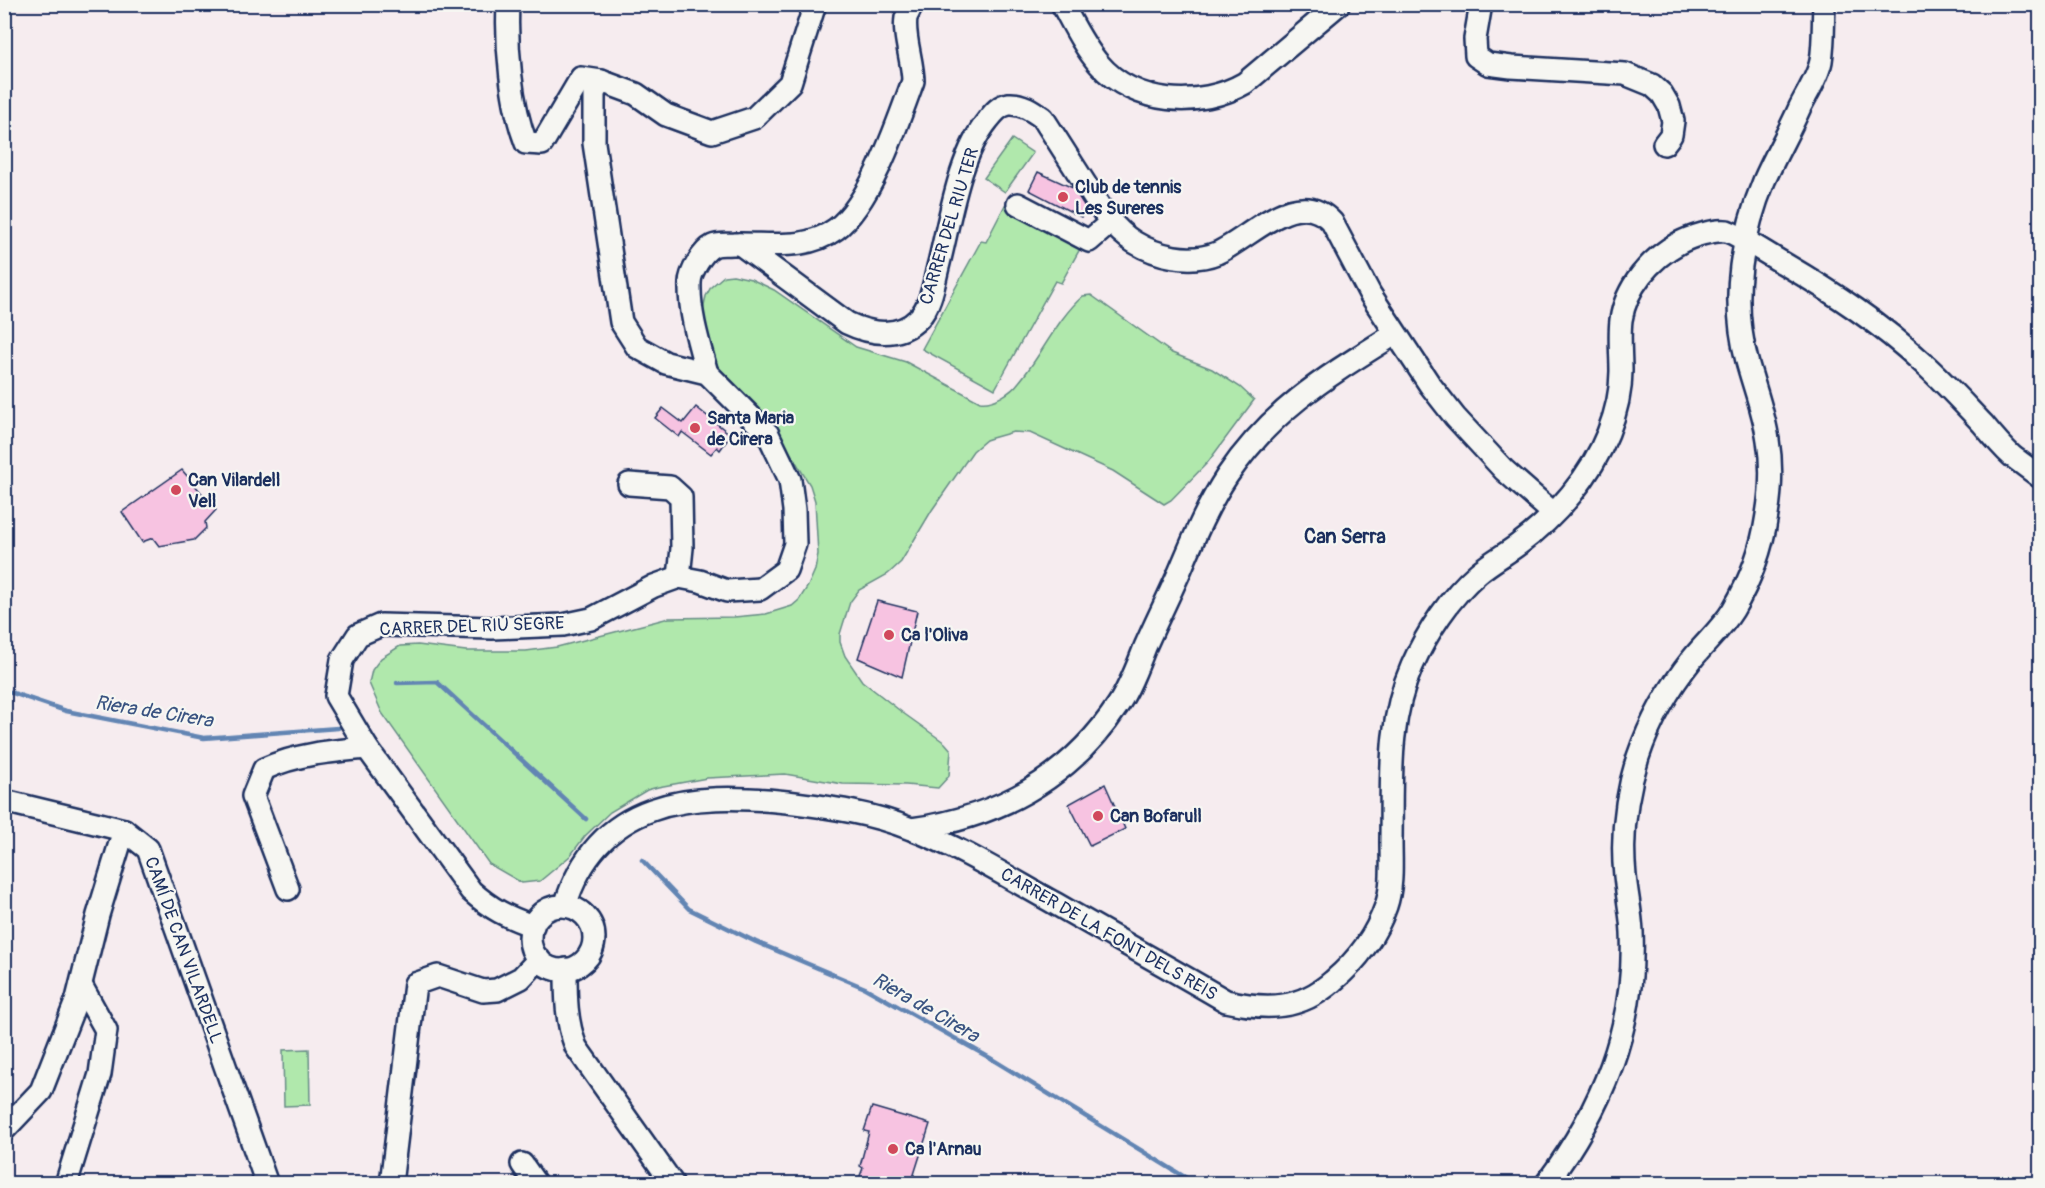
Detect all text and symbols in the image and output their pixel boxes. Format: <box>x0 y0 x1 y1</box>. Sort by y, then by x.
street label: CARRER DEL RIU TER <box>915 145 984 308</box>
place label: Club de tennis Les Sureres <box>1075 176 1182 220</box>
marker: Club de tennis Les Sureres <box>1056 190 1070 204</box>
place label: Santa Maria de Cirera <box>707 407 795 451</box>
marker: Santa Maria de Cirera <box>688 421 702 435</box>
place label: Can Vilardell Vell <box>188 469 280 513</box>
marker: Can Vilardell Vell <box>169 483 183 497</box>
district label: Can Serra <box>1304 524 1386 549</box>
street label: CARRER DEL RIU SEGRE <box>379 612 565 641</box>
place label: Ca l'Oliva <box>901 624 969 647</box>
marker: Ca l'Oliva <box>882 628 896 642</box>
water label: Riera de Cirera <box>93 690 216 733</box>
place label: Can Bofarull <box>1110 805 1202 828</box>
marker: Can Bofarull <box>1091 809 1105 823</box>
street label: CAMÍ DE CAN VILARDELL <box>139 854 228 1047</box>
street label: CARRER DE LA FONT DELS REIS <box>996 863 1221 1006</box>
water label: Riera de Cirera <box>868 967 985 1049</box>
place label: Ca l'Arnau <box>905 1138 982 1161</box>
marker: Ca l'Arnau <box>886 1142 900 1156</box>

